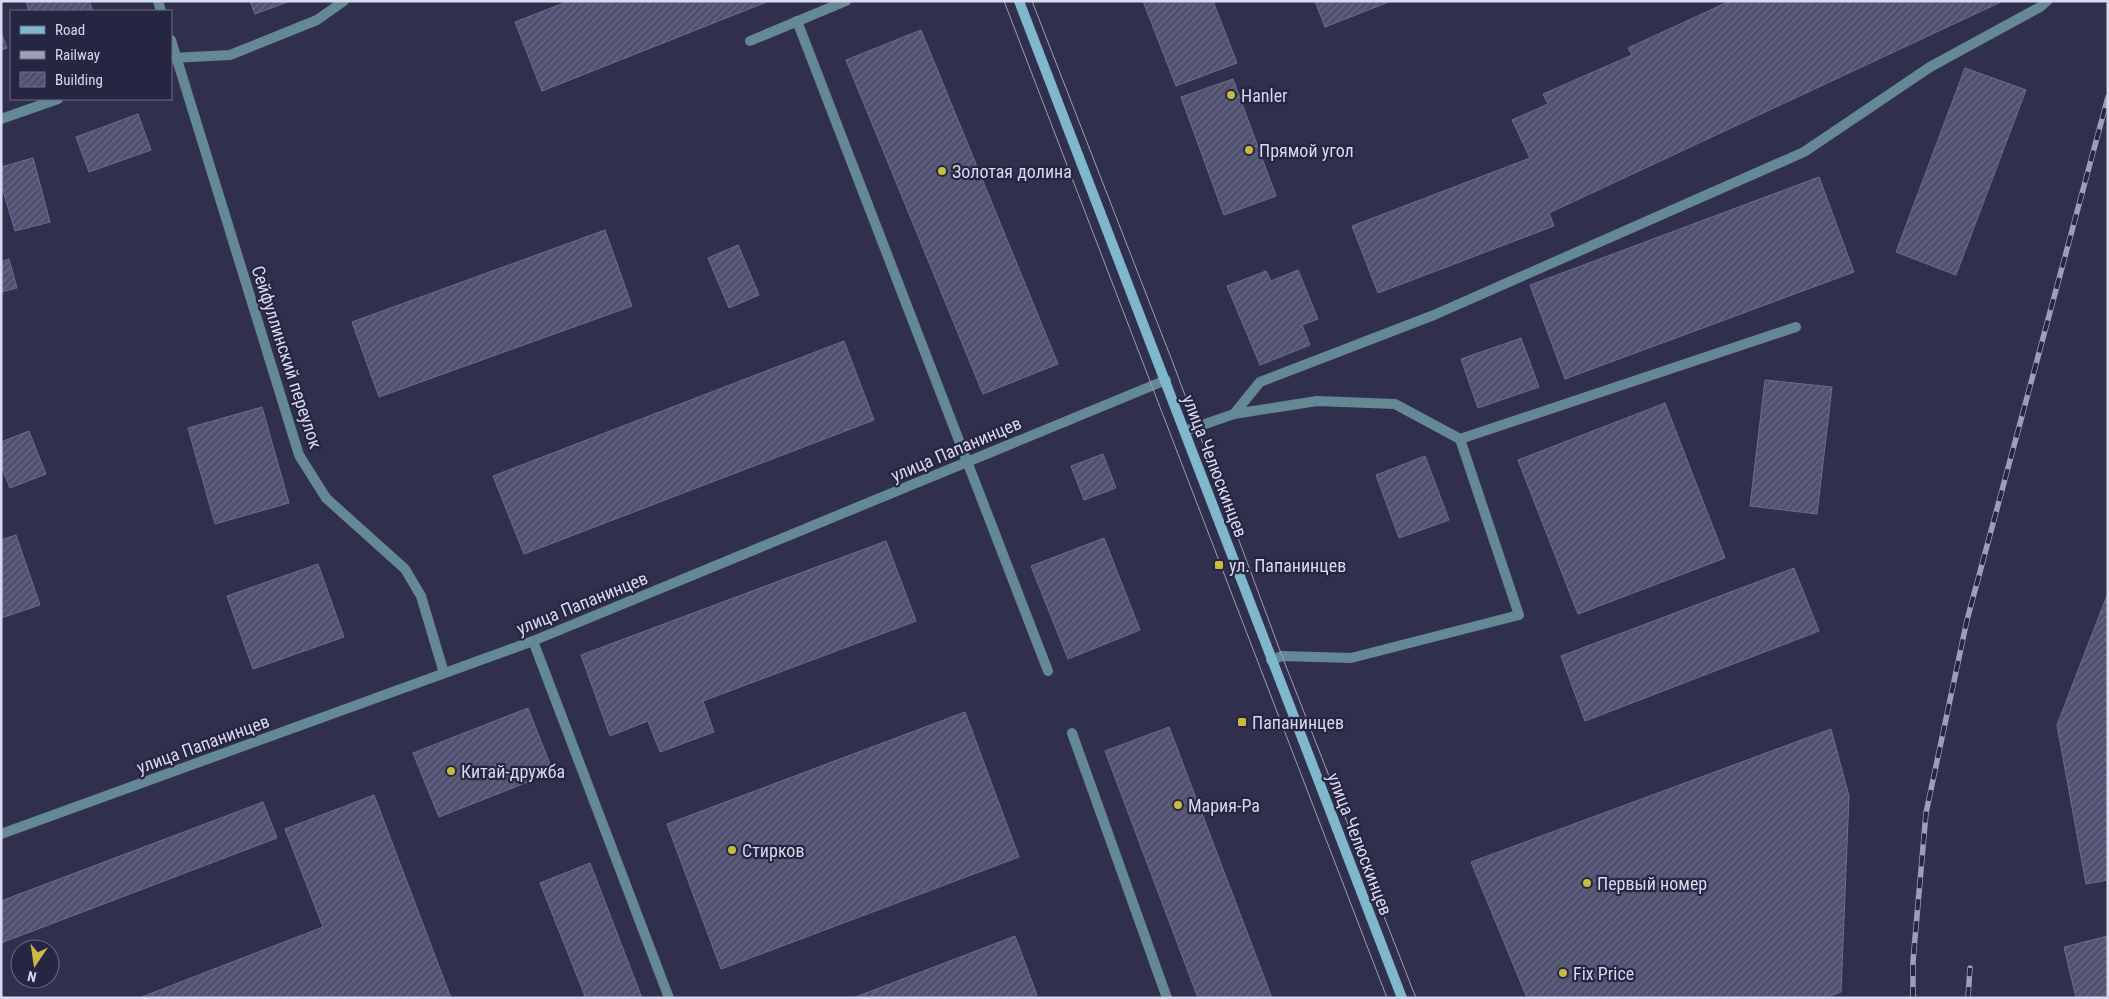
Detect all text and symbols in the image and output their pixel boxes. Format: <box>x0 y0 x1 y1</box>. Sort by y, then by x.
legend <box>10 10 172 100</box>
text: Road <box>55 21 85 39</box>
text: Railway <box>55 46 100 64</box>
text: Building <box>55 71 103 89</box>
place label: Hanler <box>1241 85 1288 106</box>
marker: Hanler <box>1225 89 1237 101</box>
place label: Прямой угол <box>1259 140 1354 161</box>
marker: Прямой угол <box>1243 144 1255 156</box>
place label: Золотая долина <box>952 161 1072 182</box>
marker: Золотая долина <box>936 165 948 177</box>
street label: Сейфуллинский переулок <box>247 263 327 451</box>
street label: улица Челюскинцев <box>1178 392 1252 540</box>
street label: улица Папанинцев <box>888 412 1024 486</box>
place label: ул. Папанинцев <box>1229 555 1346 576</box>
marker: ул. Папанинцев <box>1213 559 1225 571</box>
street label: улица Папанинцев <box>513 567 651 639</box>
street label: улица Папанинцев <box>134 710 272 778</box>
place label: Папанинцев <box>1252 712 1344 733</box>
marker: Папанинцев <box>1236 716 1248 728</box>
place label: Китай-дружба <box>461 761 565 782</box>
marker: Китай-дружба <box>445 765 457 777</box>
street label: улица Челюскинцев <box>1323 770 1397 918</box>
place label: Мария-Ра <box>1188 795 1260 816</box>
marker: Мария-Ра <box>1172 799 1184 811</box>
place label: Стирков <box>742 840 804 861</box>
marker: Стирков <box>726 844 738 856</box>
place label: Первый номер <box>1597 873 1707 894</box>
marker: Первый номер <box>1581 877 1593 889</box>
north arrow <box>10 939 60 989</box>
place label: Fix Price <box>1573 963 1634 984</box>
marker: Fix Price <box>1557 967 1569 979</box>
text: N <box>26 968 38 985</box>

